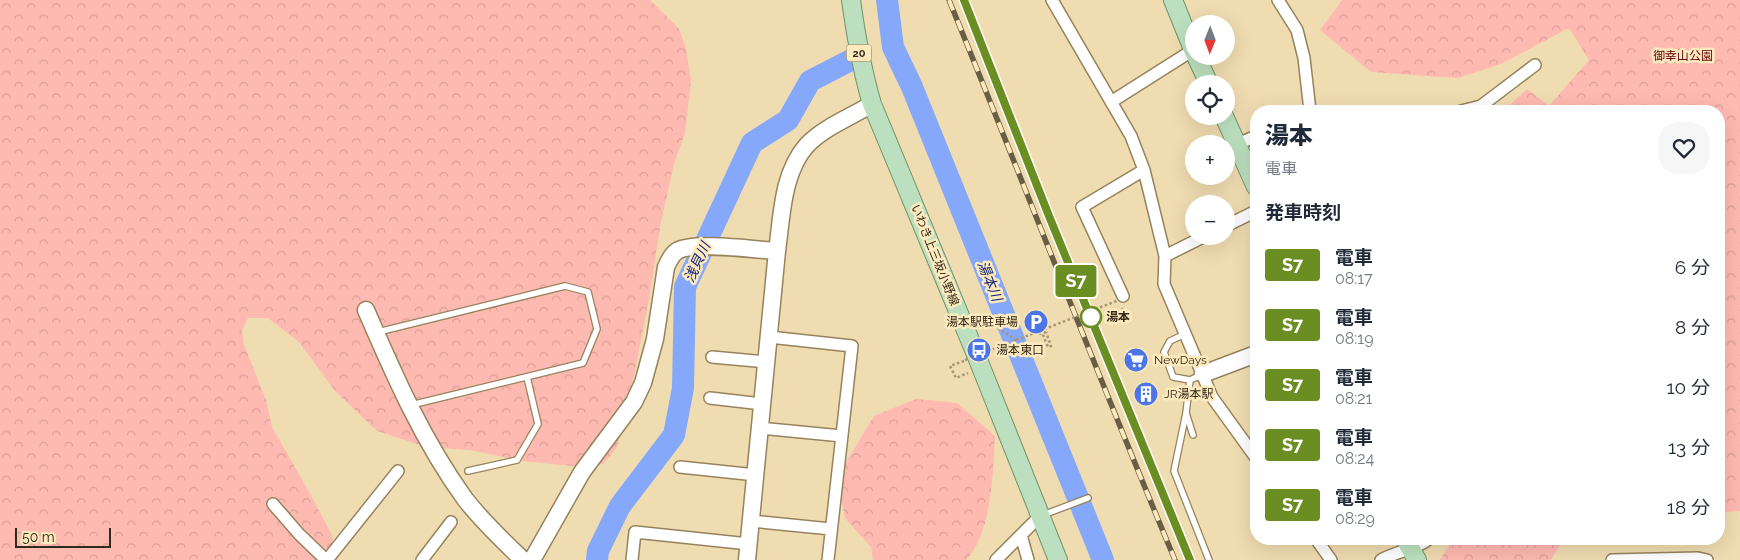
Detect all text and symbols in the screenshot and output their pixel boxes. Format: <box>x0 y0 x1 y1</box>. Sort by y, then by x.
north arrow <box>1185 15 1235 65</box>
map controls <box>1185 15 1235 245</box>
road number: 20 <box>846 44 872 62</box>
park label: 御幸山公園 <box>1653 49 1713 63</box>
button: locate <box>1185 75 1235 125</box>
text: 湯本 <box>1265 121 1313 150</box>
button: heart <box>1658 122 1710 174</box>
button: + <box>1185 135 1235 185</box>
text: 電車 <box>1265 159 1297 178</box>
button: − <box>1185 195 1235 245</box>
text: 発車時刻 <box>1265 201 1341 223</box>
street label: いわき上三坂小野線 <box>908 202 962 308</box>
water label: 浅貝川 <box>681 238 714 284</box>
text: 電車 <box>1335 246 1373 268</box>
text: S7 <box>1282 254 1303 275</box>
text: 6 分 <box>1675 256 1710 278</box>
water label: 湯本川 <box>975 259 1006 305</box>
line badge: S7 <box>1054 265 1098 297</box>
text: 08:17 <box>1335 269 1373 288</box>
text: S7 <box>1065 270 1087 291</box>
marker: 湯本 <box>1080 306 1102 328</box>
text: 電車 <box>1335 306 1373 328</box>
parking icon: 湯本駅駐車場 <box>1023 309 1049 335</box>
place label: 湯本 <box>1106 310 1130 324</box>
text: S7 <box>1282 314 1303 335</box>
place label: 湯本駅駐車場 <box>946 315 1018 329</box>
text: 8 分 <box>1675 316 1710 338</box>
text: 08:19 <box>1335 329 1374 348</box>
bus stop icon: 湯本東口 <box>966 337 992 363</box>
place label: 湯本東口 <box>996 343 1044 357</box>
supermarket icon: NewDays <box>1123 347 1149 373</box>
place label: NewDays <box>1154 353 1207 367</box>
text: 電車 <box>1335 366 1373 388</box>
text: S7 <box>1282 374 1303 395</box>
text: 10 分 <box>1666 376 1710 398</box>
building icon: JR湯本駅 <box>1133 381 1159 407</box>
place label: JR湯本駅 <box>1164 387 1214 401</box>
text: 08:21 <box>1335 389 1372 408</box>
text: 電車 <box>1335 426 1373 448</box>
text: S7 <box>1282 434 1303 455</box>
text: 13 分 <box>1668 436 1710 458</box>
text: 08:24 <box>1335 449 1374 468</box>
text: 電車 <box>1335 486 1373 508</box>
text: S7 <box>1282 494 1303 515</box>
text: 18 分 <box>1667 496 1710 518</box>
text: 08:29 <box>1335 509 1375 528</box>
scale bar <box>15 525 111 548</box>
text: 50 m <box>22 529 55 545</box>

